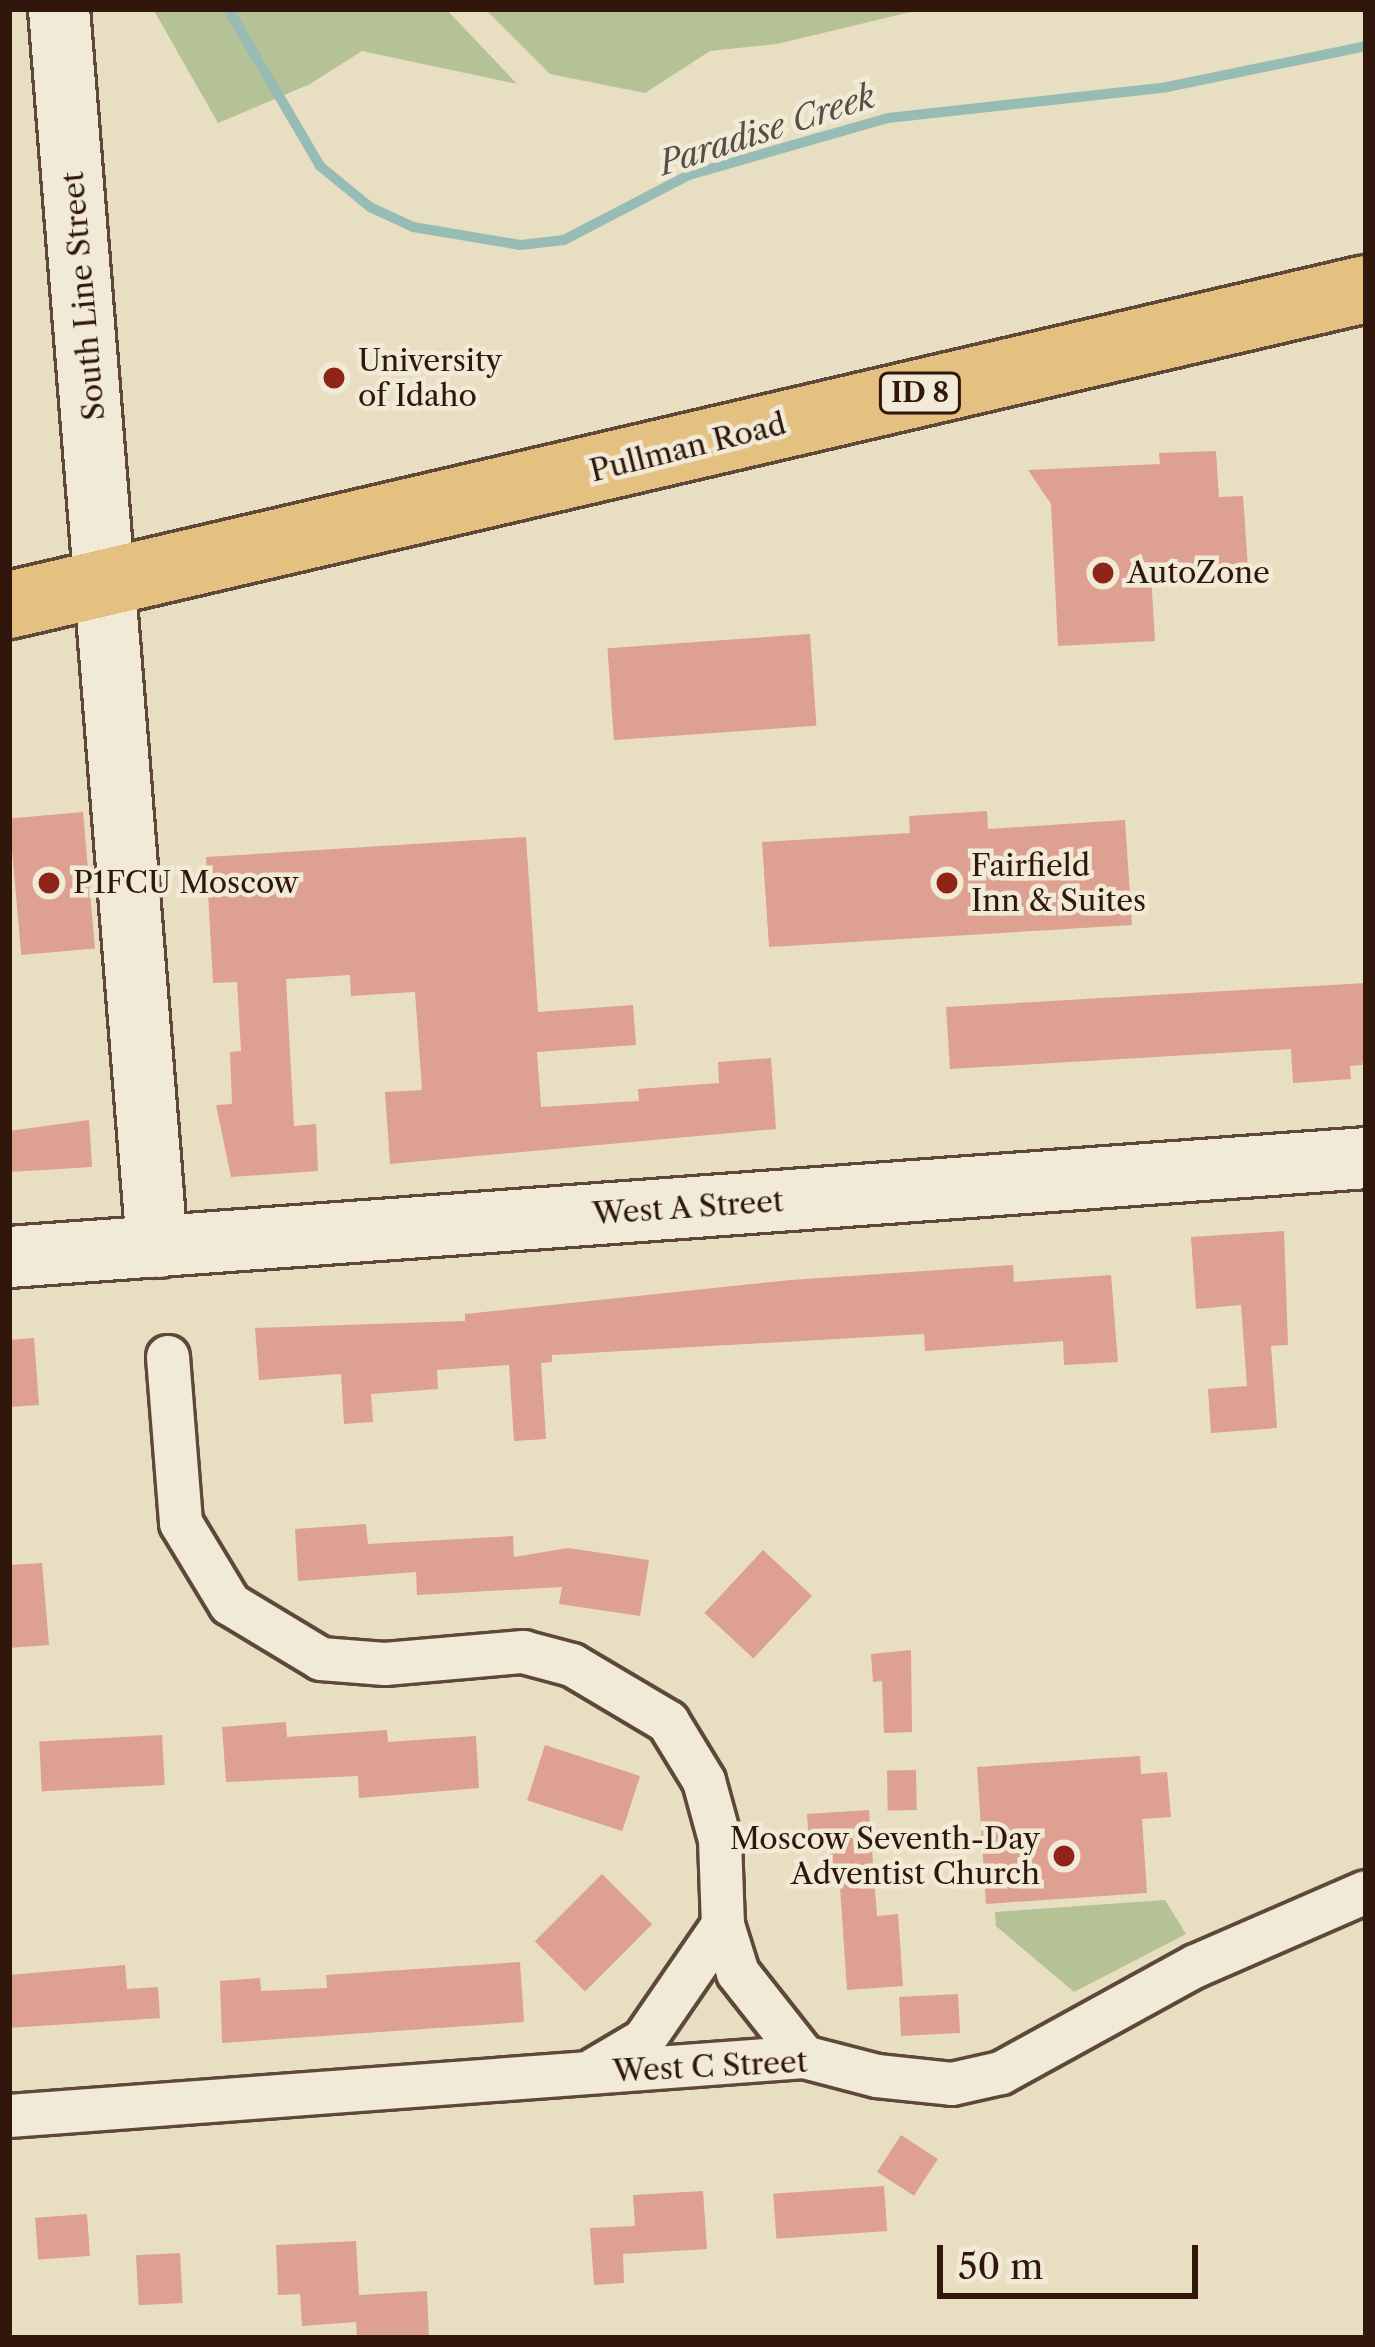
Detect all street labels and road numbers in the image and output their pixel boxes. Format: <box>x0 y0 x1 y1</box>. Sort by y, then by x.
street label: South Line Street <box>55 170 113 422</box>
road number: ID 8 <box>878 372 962 414</box>
street label: Pullman Road <box>586 406 790 490</box>
street label: West A Street <box>590 1183 786 1233</box>
street label: West C Street <box>612 2044 808 2090</box>

